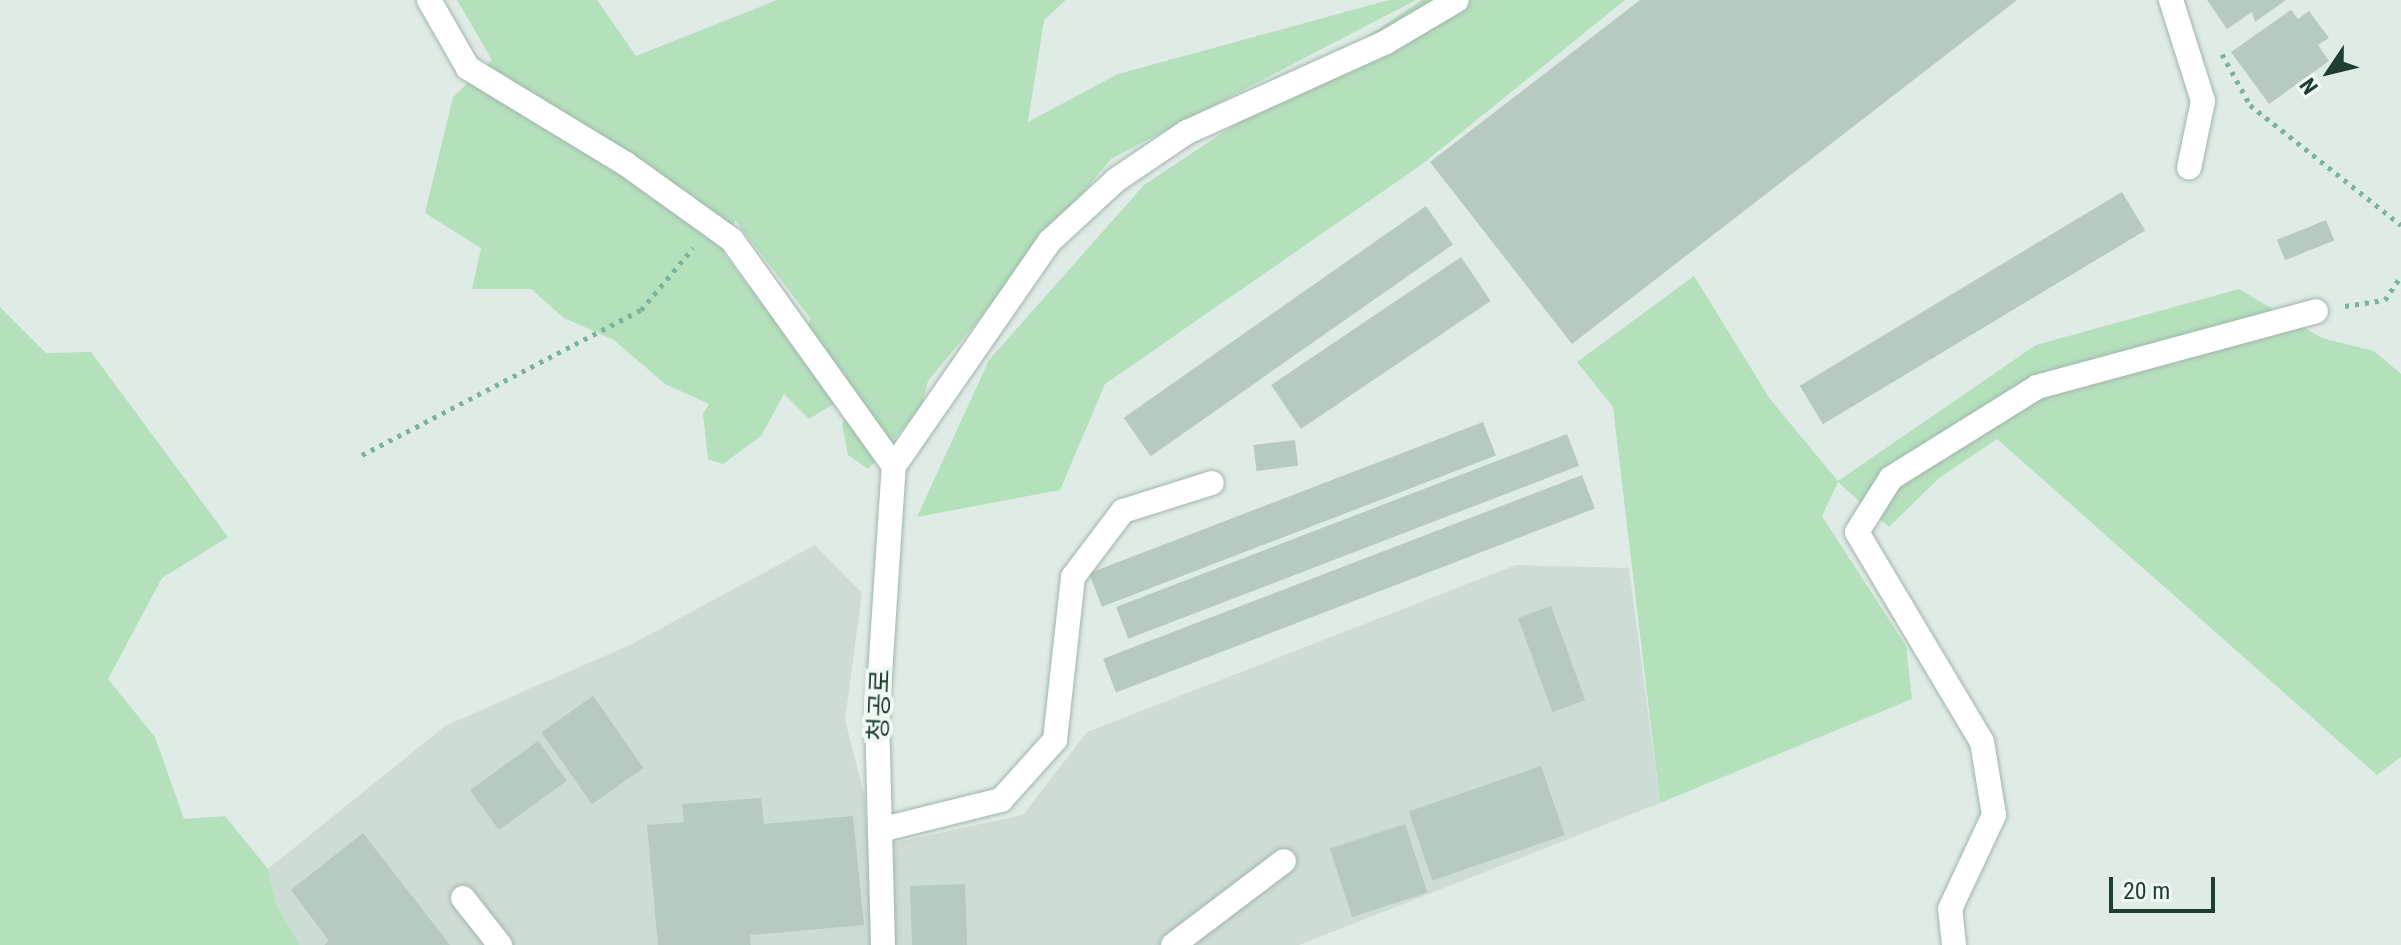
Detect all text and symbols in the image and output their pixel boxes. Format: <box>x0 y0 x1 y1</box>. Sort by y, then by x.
north arrow <box>2289 32 2369 112</box>
text: N <box>2295 73 2323 99</box>
street label: 청공로 <box>863 669 897 741</box>
scale bar <box>2113 861 2219 911</box>
text: 20 m <box>2123 877 2170 905</box>

